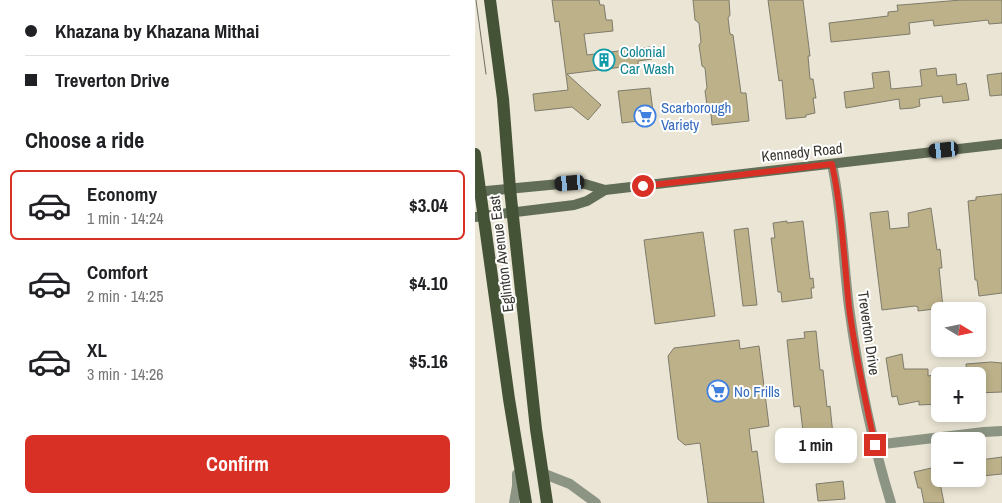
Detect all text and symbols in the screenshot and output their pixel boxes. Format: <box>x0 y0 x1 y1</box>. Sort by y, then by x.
text: Khazana by Khazana Mithai <box>55 18 259 44</box>
place label: Colonial Car Wash <box>620 41 674 79</box>
building icon: Colonial Car Wash <box>592 48 616 72</box>
text: Treverton Drive <box>55 67 169 93</box>
place label: Scarborough Variety <box>661 97 731 135</box>
supermarket icon: Scarborough Variety <box>633 104 657 128</box>
text: Choose a ride <box>25 125 144 155</box>
street label: Kennedy Road <box>760 137 844 167</box>
car <box>928 141 959 159</box>
car <box>554 174 585 192</box>
route start <box>632 175 654 197</box>
text: Economy <box>87 181 157 207</box>
icon: car <box>27 183 72 228</box>
text: $3.04 <box>409 192 448 218</box>
street label: Eglinton Avenue East <box>483 194 519 314</box>
text: 1 min · 14:24 <box>87 207 164 229</box>
text: Comfort <box>87 259 148 285</box>
icon: car <box>27 261 72 306</box>
text: $4.10 <box>409 270 448 296</box>
text: 2 min · 14:25 <box>87 285 164 307</box>
street label: Treverton Drive <box>853 289 885 377</box>
north arrow <box>931 302 986 358</box>
map controls <box>931 302 986 487</box>
text: XL <box>87 337 107 363</box>
icon: car <box>27 339 72 384</box>
text: $5.16 <box>409 348 448 374</box>
text: 3 min · 14:26 <box>87 363 164 385</box>
button: + <box>931 367 986 422</box>
supermarket icon: No Frills <box>706 379 730 403</box>
place label: No Frills <box>734 381 780 402</box>
callout: 1 min <box>775 428 857 462</box>
button: − <box>931 432 986 487</box>
text: 1 min <box>799 434 833 456</box>
route end <box>864 434 886 456</box>
button: Confirm <box>25 435 450 493</box>

